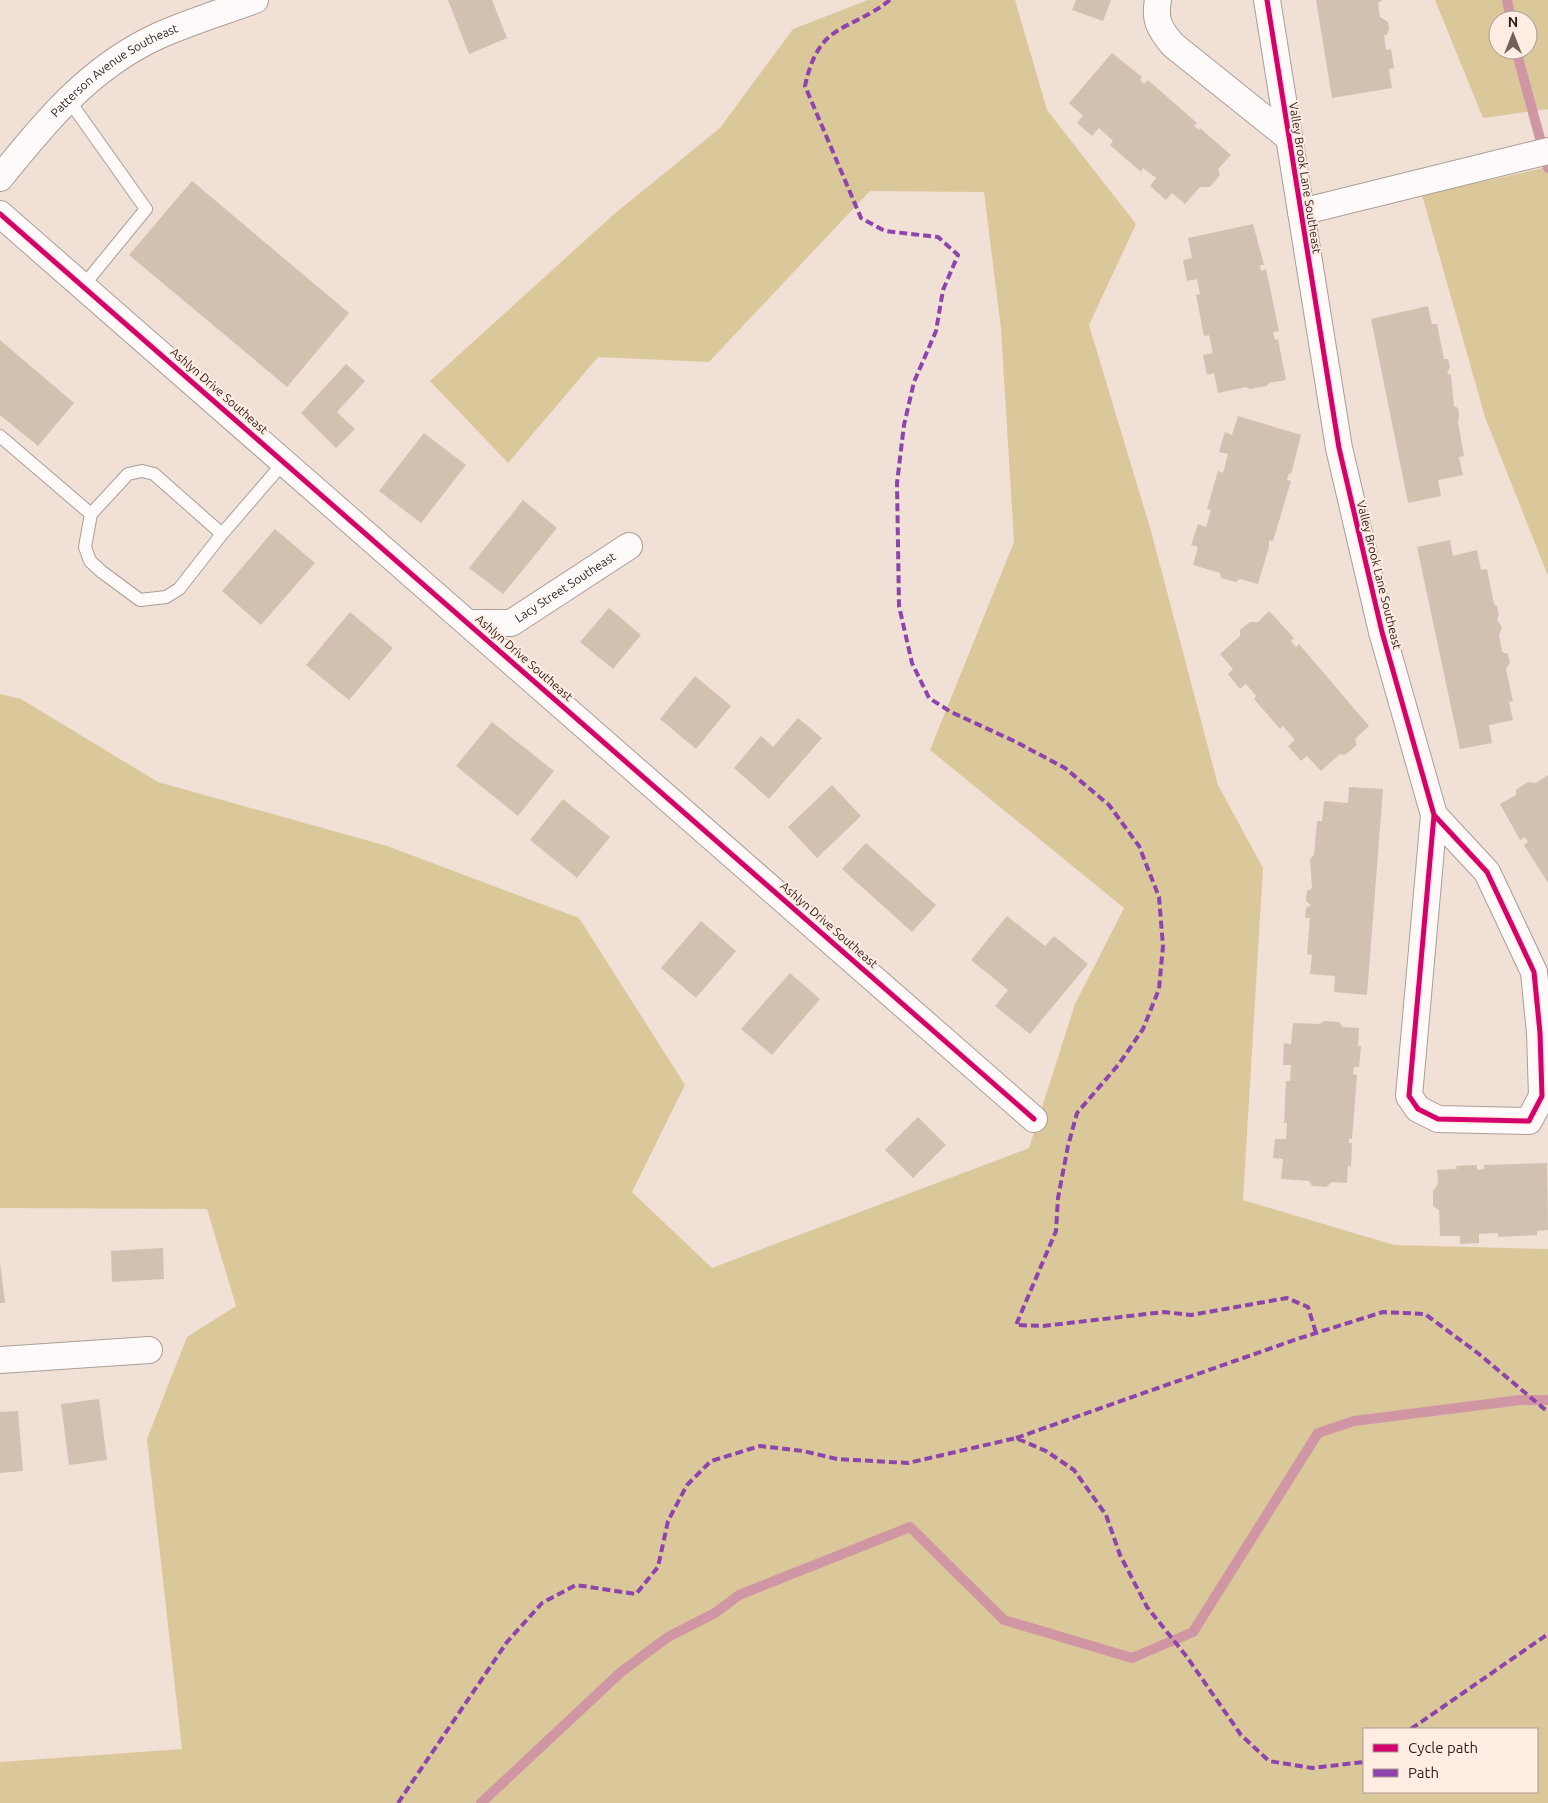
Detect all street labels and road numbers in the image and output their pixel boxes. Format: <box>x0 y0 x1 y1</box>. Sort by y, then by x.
street label: Patterson Avenue Southeast <box>48 21 180 119</box>
street label: Valley Brook Lane Southeast <box>1287 101 1324 255</box>
street label: Ashlyn Drive Southeast <box>168 345 271 436</box>
street label: Valley Brook Lane Southeast <box>1355 499 1404 651</box>
street label: Lacy Street Southeast <box>512 549 618 625</box>
street label: Ashlyn Drive Southeast <box>473 612 576 703</box>
street label: Ashlyn Drive Southeast <box>778 879 881 970</box>

